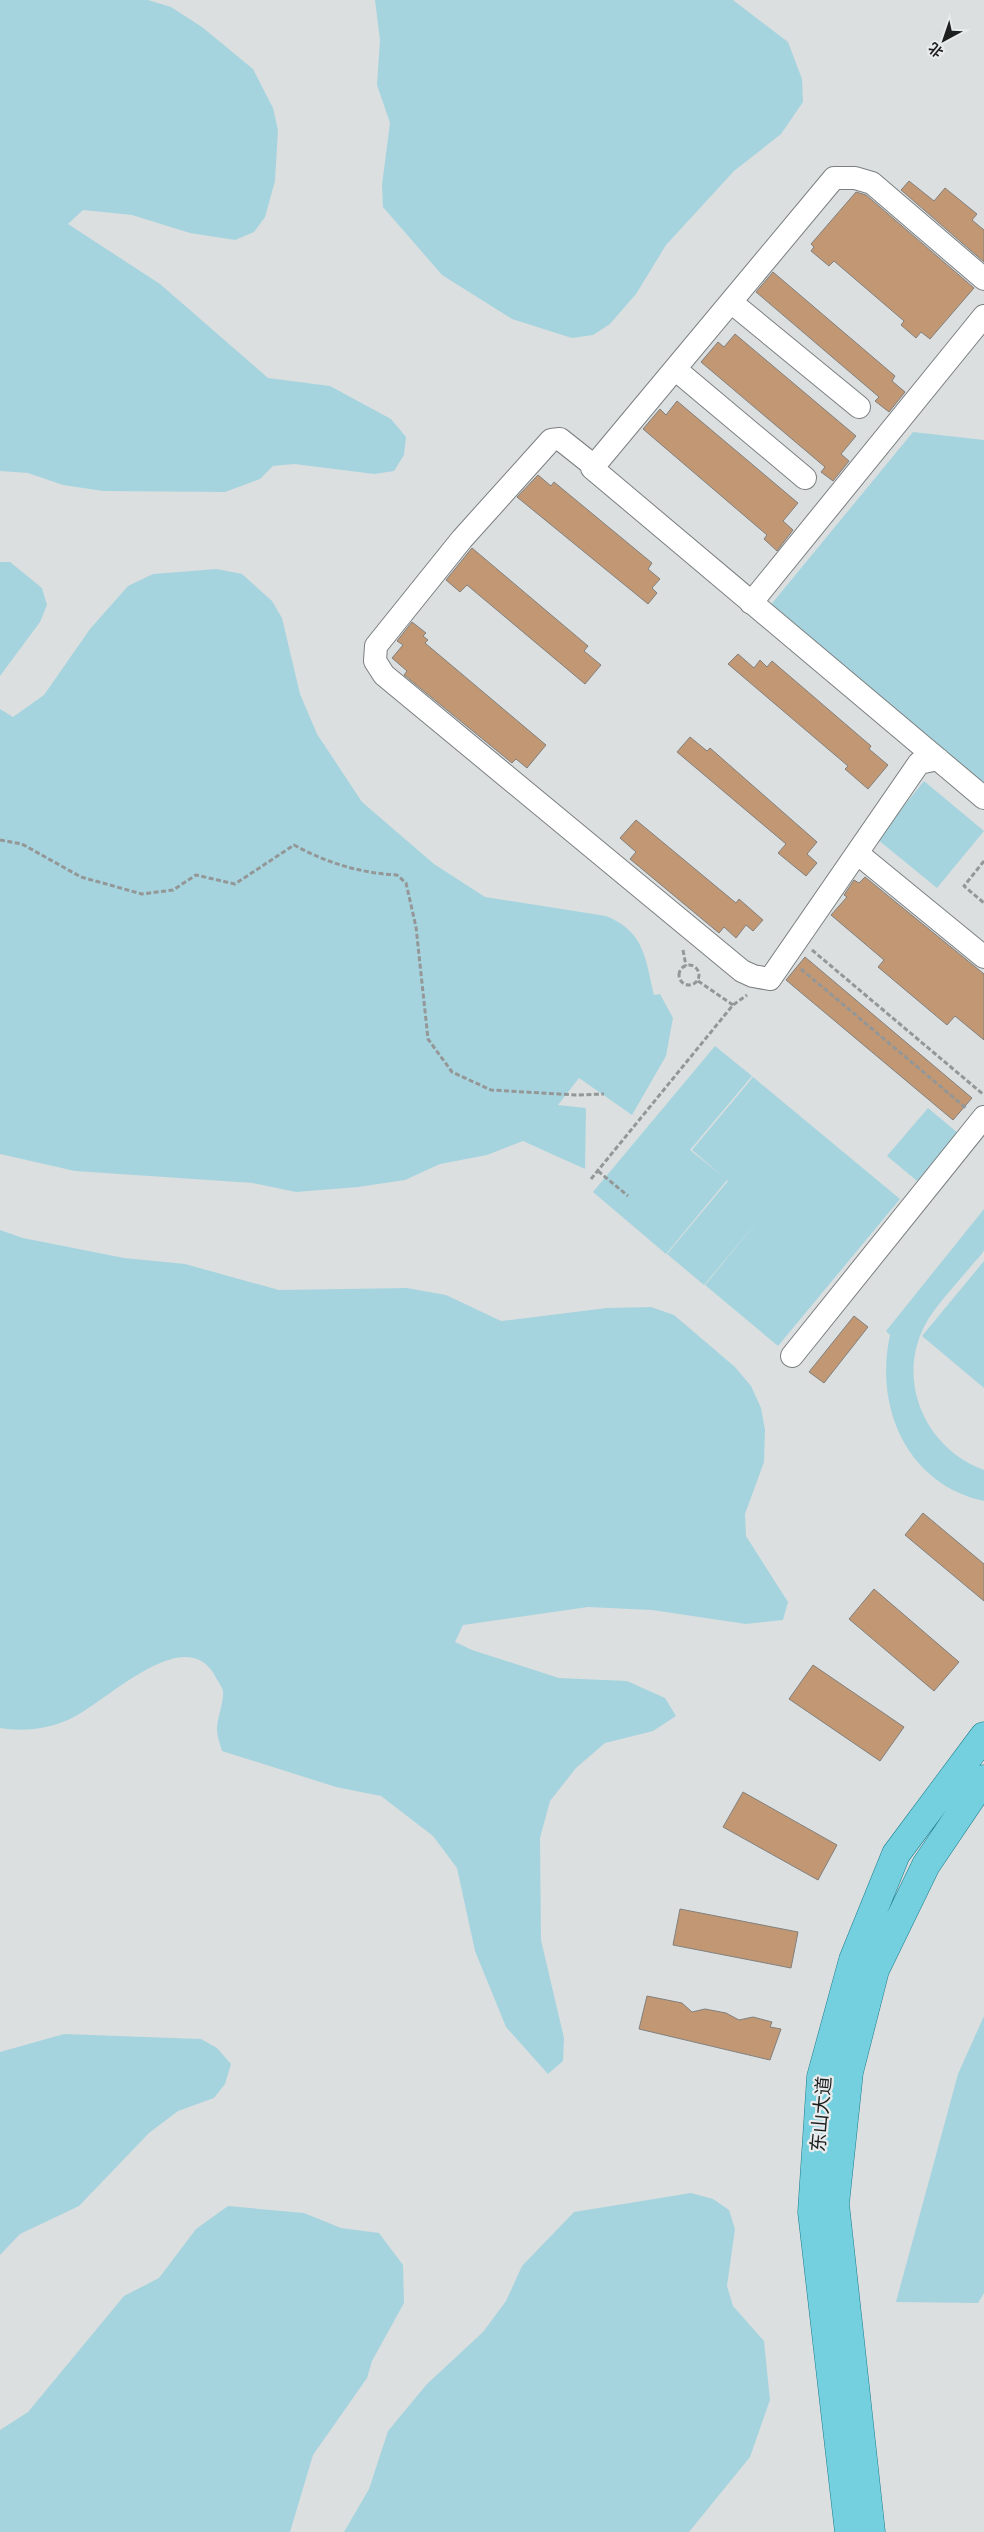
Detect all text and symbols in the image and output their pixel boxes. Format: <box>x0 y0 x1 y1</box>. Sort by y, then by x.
north arrow <box>919 15 969 65</box>
text: 北 <box>924 39 946 61</box>
street label: 东山大道 <box>805 2075 835 2153</box>

